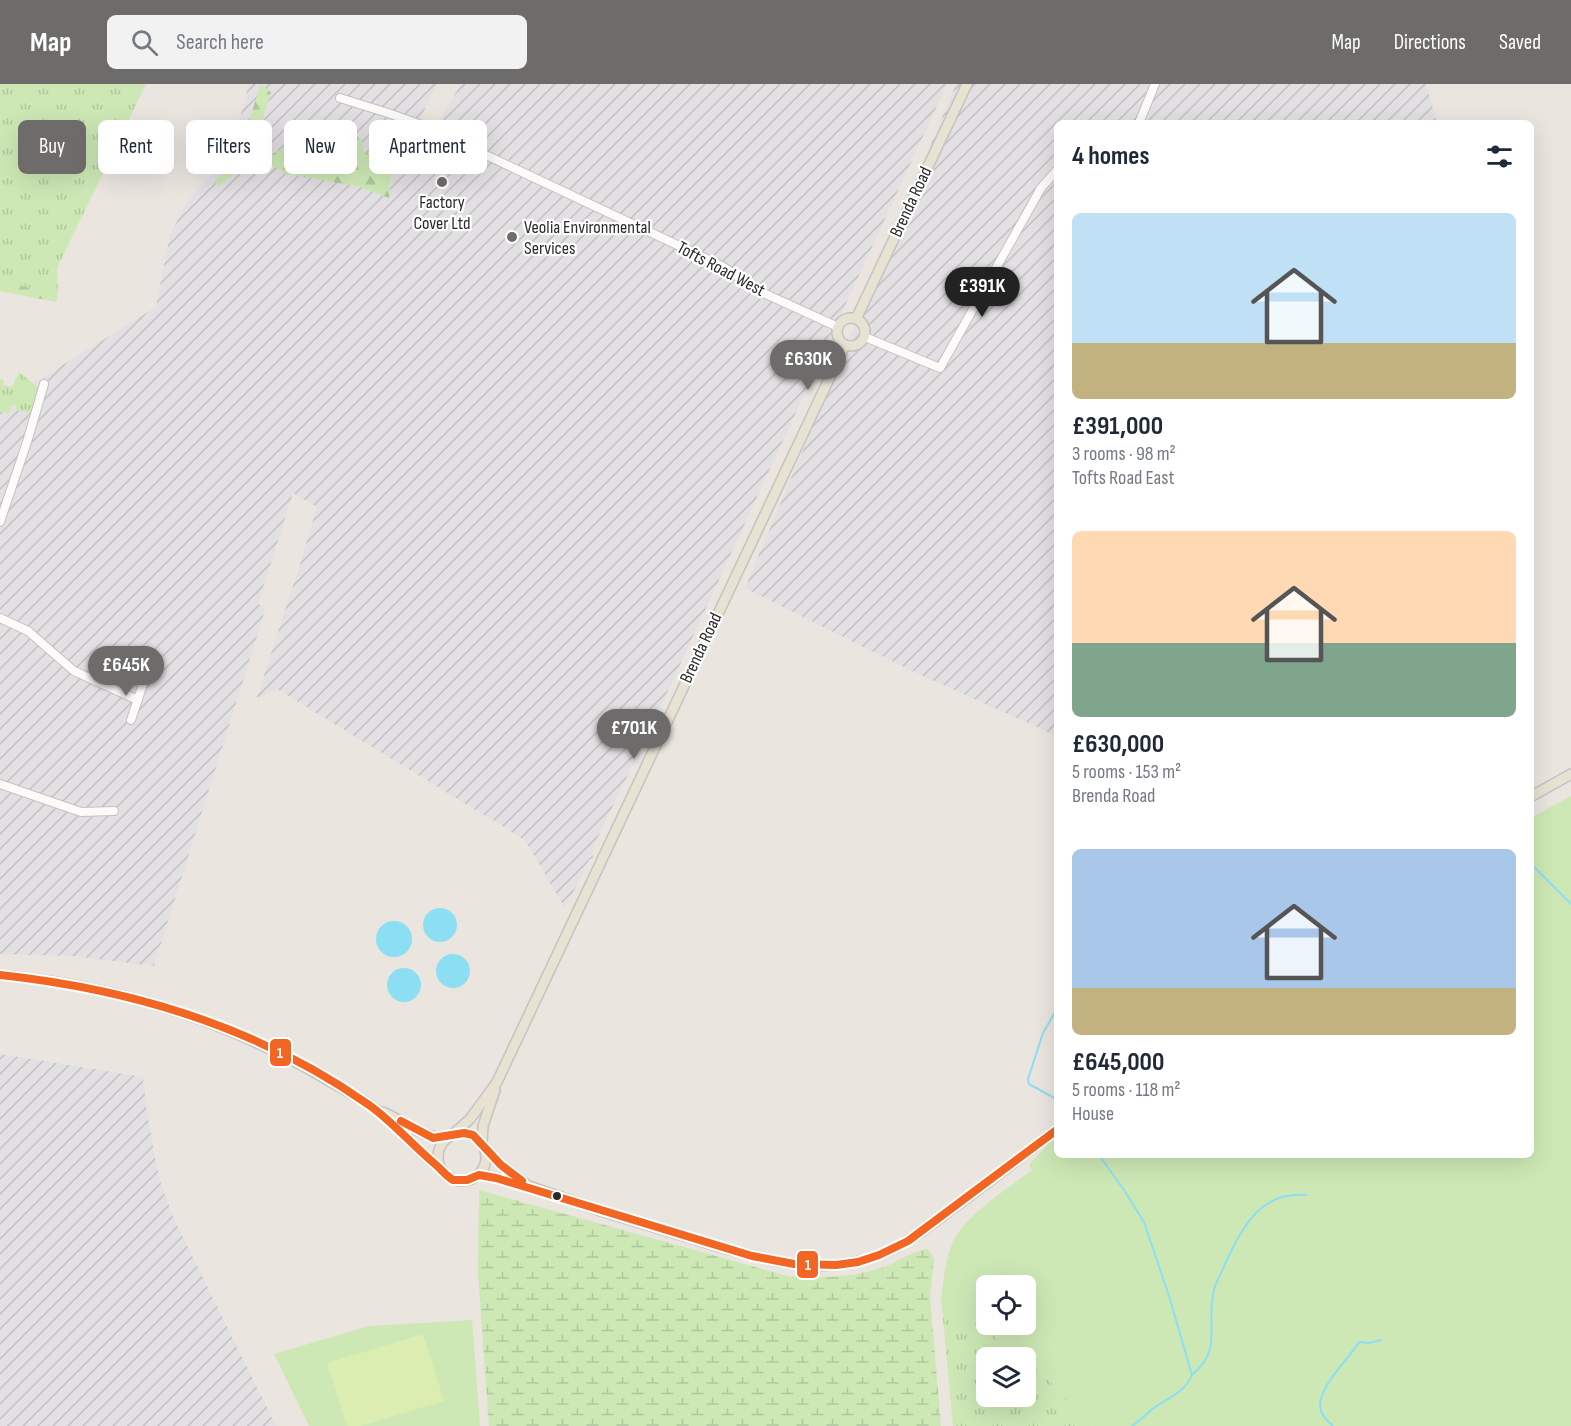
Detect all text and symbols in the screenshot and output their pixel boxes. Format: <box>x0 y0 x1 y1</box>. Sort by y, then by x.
search box <box>107 15 527 69</box>
text: Map <box>30 26 71 59</box>
icon: search <box>128 26 161 59</box>
text: Search here <box>176 29 264 56</box>
text: Map <box>1331 30 1361 55</box>
text: Directions <box>1394 30 1466 55</box>
text: Saved <box>1499 30 1541 55</box>
chip: Buy <box>18 120 86 174</box>
chip: Rent <box>98 120 174 174</box>
chip: Filters <box>186 120 272 174</box>
chip: New <box>284 120 357 174</box>
chip: Apartment <box>369 120 487 174</box>
icon: filters <box>1483 140 1516 173</box>
text: 4 homes <box>1072 141 1149 172</box>
street label: Brenda Road <box>886 164 936 240</box>
marker: Factory Cover Ltd <box>435 175 449 189</box>
place label: Factory Cover Ltd <box>413 192 471 234</box>
place label: Veolia Environmental Services <box>524 217 651 259</box>
marker: Veolia Environmental Services <box>505 230 519 244</box>
street label: Tofts Road West <box>673 237 769 301</box>
icon: home <box>1240 252 1348 360</box>
pin: £391K <box>940 267 1024 318</box>
text: £391K <box>959 274 1005 298</box>
pin: £630K <box>766 340 850 391</box>
text: £630K <box>784 347 832 371</box>
text: £391,000 <box>1072 411 1163 442</box>
text: 3 rooms · 98 m² <box>1072 442 1176 466</box>
text: Tofts Road East <box>1072 466 1175 490</box>
icon: home <box>1240 570 1348 678</box>
street label: Brenda Road <box>676 610 726 686</box>
pin: £645K <box>84 646 168 697</box>
text: £645K <box>102 653 150 677</box>
pin: £701K <box>592 709 676 760</box>
text: £701K <box>611 716 657 740</box>
text: £630,000 <box>1072 729 1164 760</box>
text: 5 rooms · 153 m² <box>1072 760 1181 784</box>
text: Brenda Road <box>1072 784 1155 808</box>
icon: home <box>1240 888 1348 996</box>
line badge: 1 <box>269 1038 292 1067</box>
text: 1 <box>277 1044 284 1063</box>
text: £645,000 <box>1072 1047 1164 1078</box>
text: 5 rooms · 118 m² <box>1072 1078 1181 1102</box>
text: House <box>1072 1102 1114 1126</box>
unlabelled marker <box>551 1190 563 1202</box>
line badge: 1 <box>796 1250 819 1279</box>
text: 1 <box>805 1256 812 1275</box>
map controls <box>976 1275 1036 1407</box>
button: locate <box>976 1275 1036 1335</box>
button: layers <box>976 1347 1036 1407</box>

